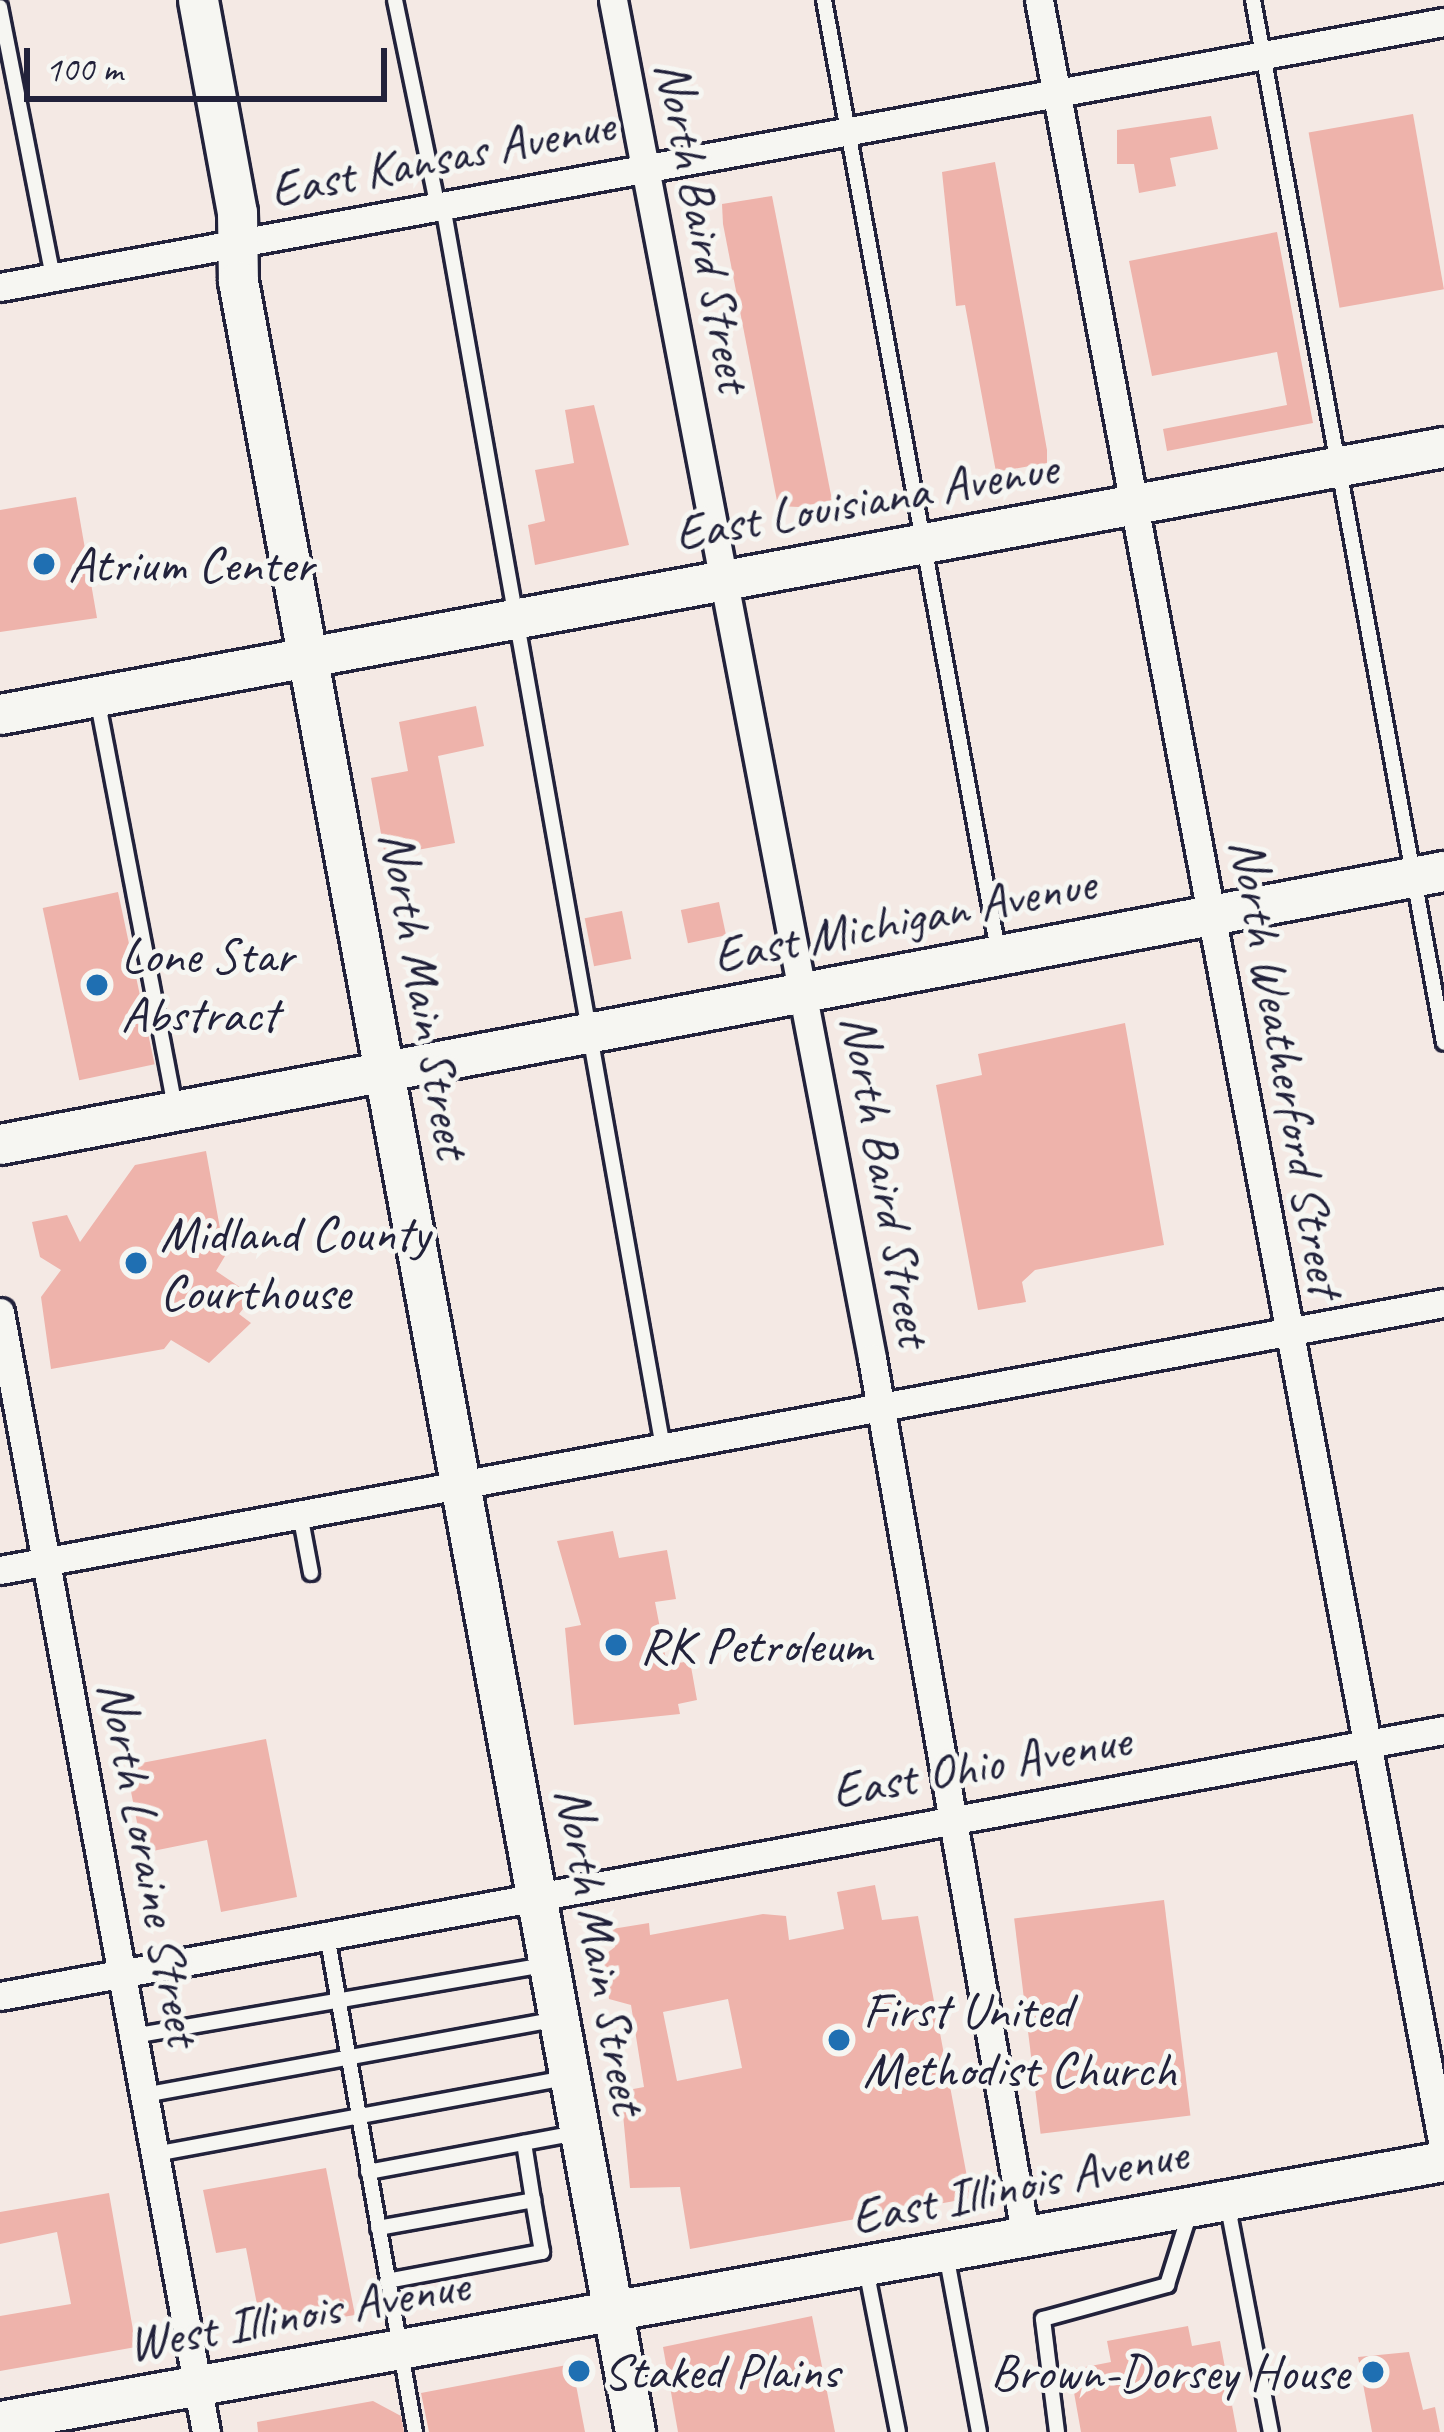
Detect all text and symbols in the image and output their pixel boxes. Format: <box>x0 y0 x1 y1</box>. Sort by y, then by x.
scale bar <box>30 24 393 98</box>
text: 100 m <box>45 46 122 92</box>
street label: North Baird Street <box>642 54 766 398</box>
street label: East Kansas Avenue <box>265 94 619 220</box>
street label: East Louisiana Avenue <box>671 436 1061 564</box>
place label: Atrium Center <box>68 533 314 595</box>
marker: Atrium Center <box>31 551 57 577</box>
street label: North Main Street <box>366 824 484 1164</box>
street label: North Weatherford Street <box>1217 834 1357 1300</box>
street label: East Michigan Avenue <box>709 852 1099 986</box>
place label: Lone Star Abstract <box>121 925 296 1045</box>
marker: Lone Star Abstract <box>84 972 110 998</box>
street label: North Baird Street <box>827 1008 947 1352</box>
place label: Midland County Courthouse <box>160 1203 429 1323</box>
marker: Midland County Courthouse <box>123 1250 149 1276</box>
place label: RK Petroleum <box>640 1614 870 1676</box>
marker: RK Petroleum <box>603 1632 629 1658</box>
street label: North Loraine Street <box>85 1675 215 2051</box>
street label: East Ohio Avenue <box>827 1709 1135 1821</box>
street label: North Main Street <box>542 1780 660 2120</box>
place label: First United Methodist Church <box>863 1980 1178 2100</box>
marker: First United Methodist Church <box>826 2027 852 2053</box>
street label: East Illinois Avenue <box>846 2122 1192 2248</box>
street label: West Illinois Avenue <box>122 2254 474 2374</box>
place label: Staked Plains <box>603 2340 841 2402</box>
place label: Brown-Dorsey House <box>991 2341 1349 2403</box>
marker: Staked Plains <box>566 2358 592 2384</box>
marker: Brown-Dorsey House <box>1360 2359 1386 2385</box>

